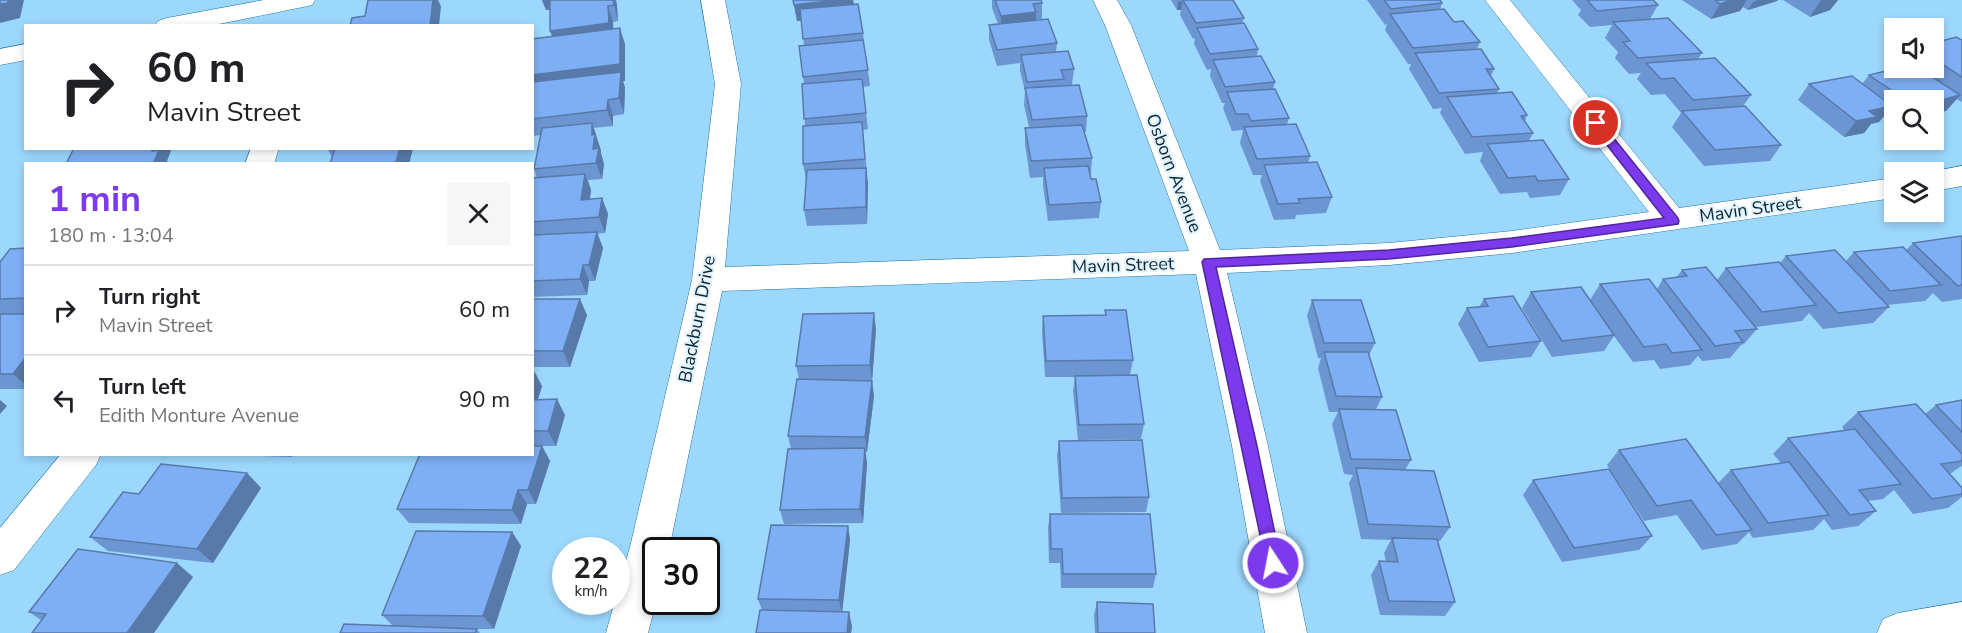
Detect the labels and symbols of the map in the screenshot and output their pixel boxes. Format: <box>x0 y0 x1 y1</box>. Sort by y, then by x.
pin <box>1570 97 1621 148</box>
street label: Osborn Avenue <box>1140 110 1208 236</box>
street label: Mavin Street <box>1698 190 1803 228</box>
street label: Mavin Street <box>1071 251 1175 279</box>
street label: Blackburn Drive <box>673 253 721 385</box>
position arrow <box>1241 531 1305 595</box>
speed limit sign: 30 <box>642 537 720 615</box>

